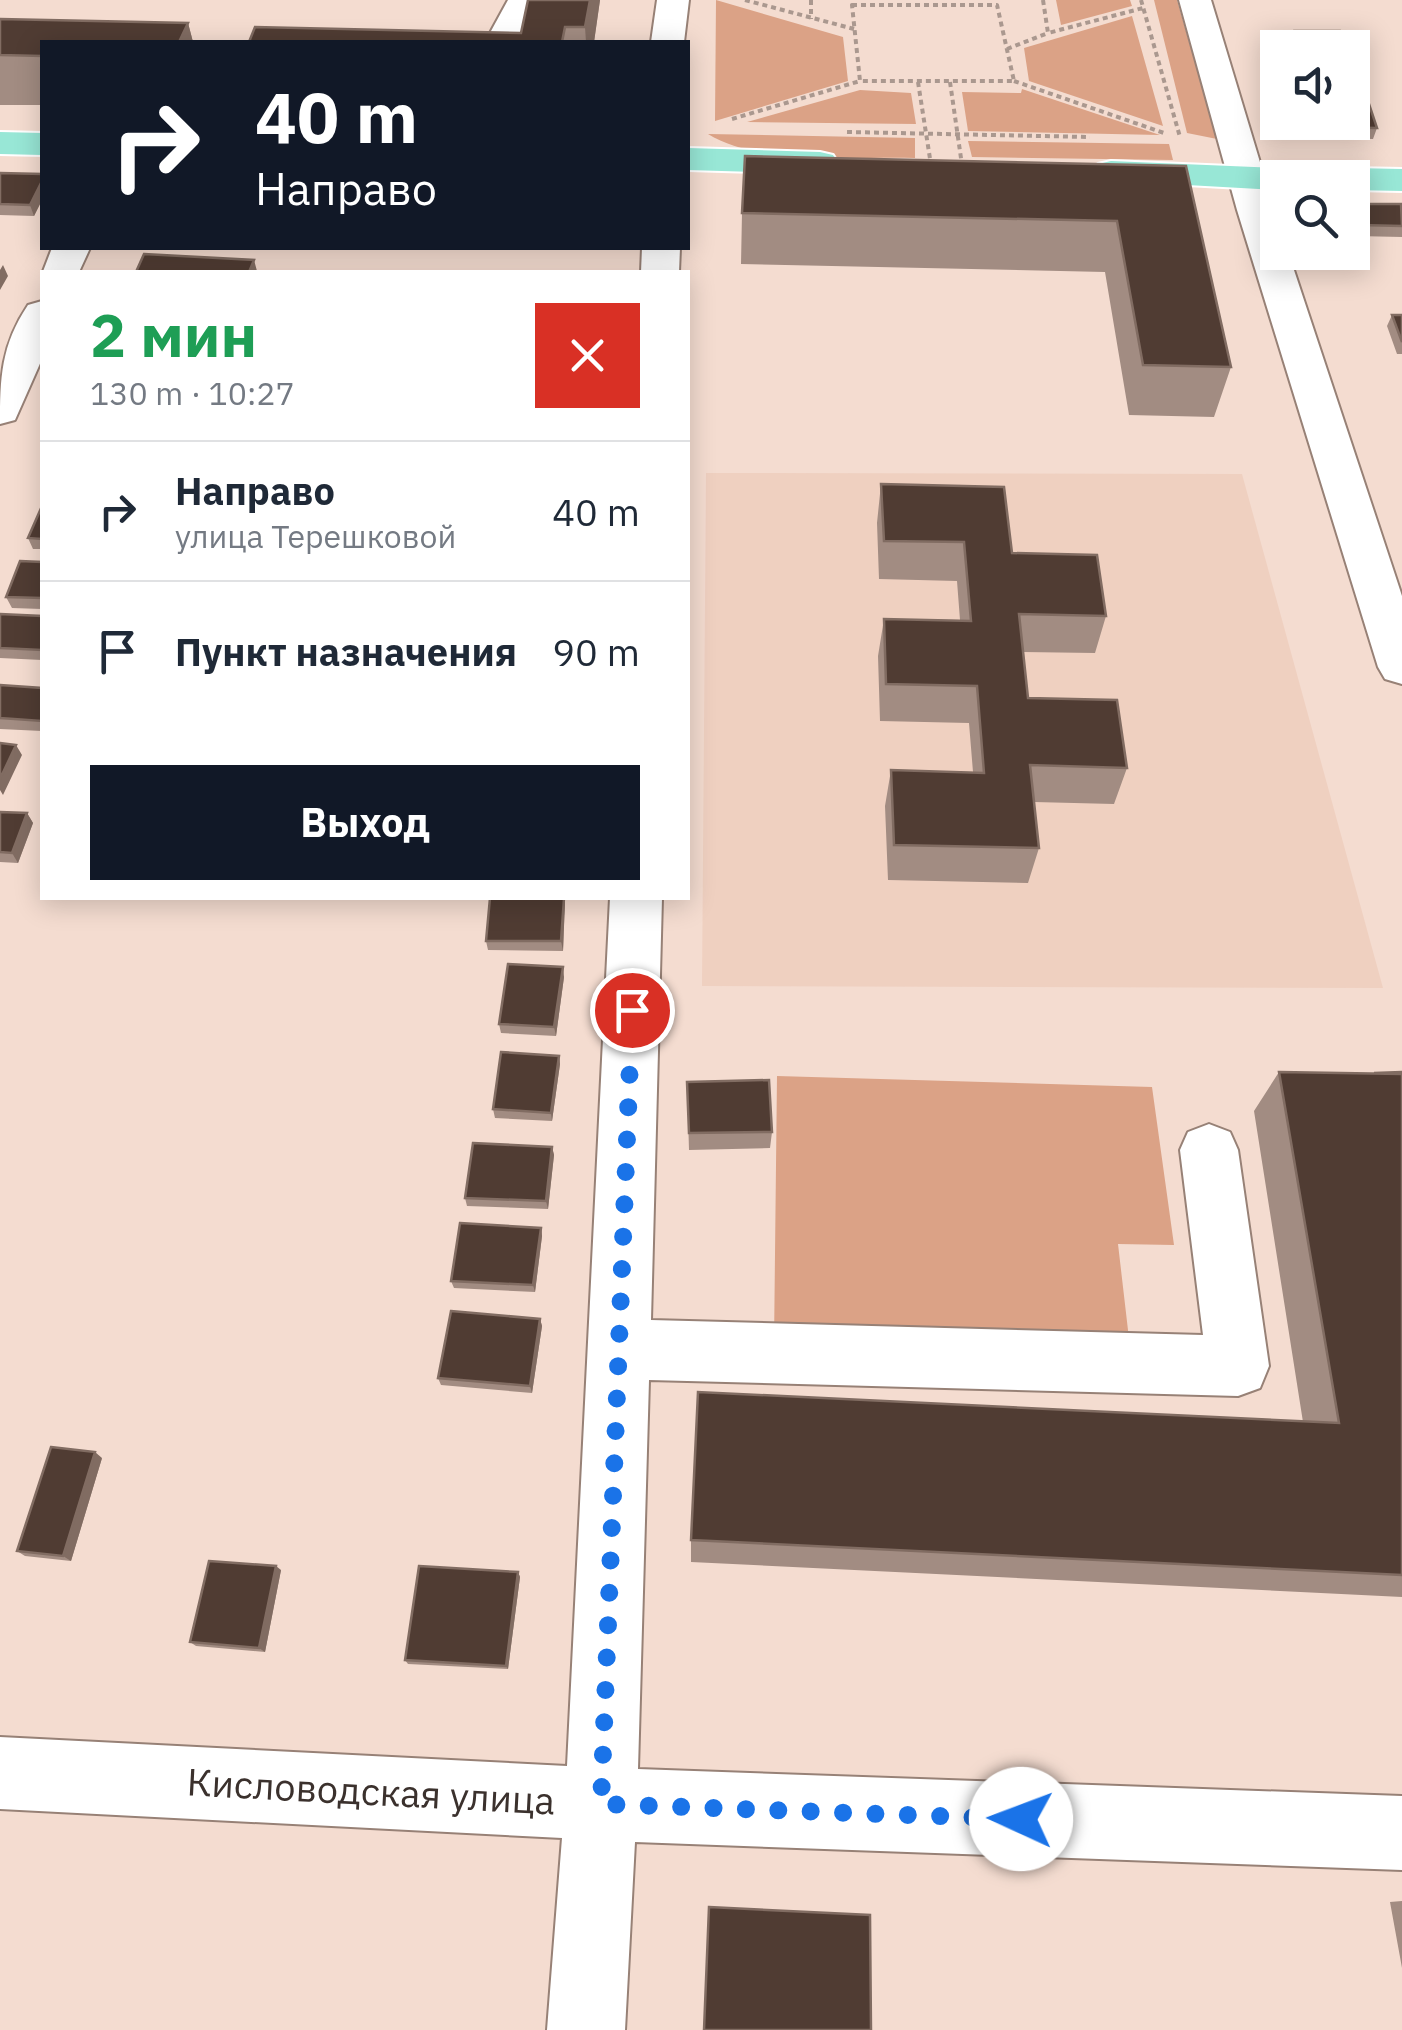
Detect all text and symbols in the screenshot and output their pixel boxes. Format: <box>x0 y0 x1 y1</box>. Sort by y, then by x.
map controls <box>1260 30 1370 270</box>
button: sound <box>1260 30 1370 140</box>
text: 40 m <box>255 71 418 162</box>
icon: right <box>90 80 220 210</box>
text: Направо <box>255 159 437 217</box>
button: search <box>1260 160 1370 270</box>
text: 2 мин <box>90 295 257 374</box>
button: close <box>535 303 640 408</box>
text: 130 m · 10:27 <box>90 372 295 414</box>
text: Направо <box>175 466 335 515</box>
icon: right <box>90 484 145 539</box>
text: 40 m <box>552 487 640 536</box>
text: улица Терешковой <box>175 515 456 557</box>
icon: arrive <box>90 624 145 679</box>
text: Пункт назначения <box>175 627 517 676</box>
text: 90 m <box>552 627 640 676</box>
button: Выход <box>90 765 640 880</box>
pin <box>590 968 675 1053</box>
icon: arrive <box>605 983 660 1038</box>
street label: Кисловодская улица <box>186 1756 556 1825</box>
position arrow <box>969 1767 1073 1871</box>

